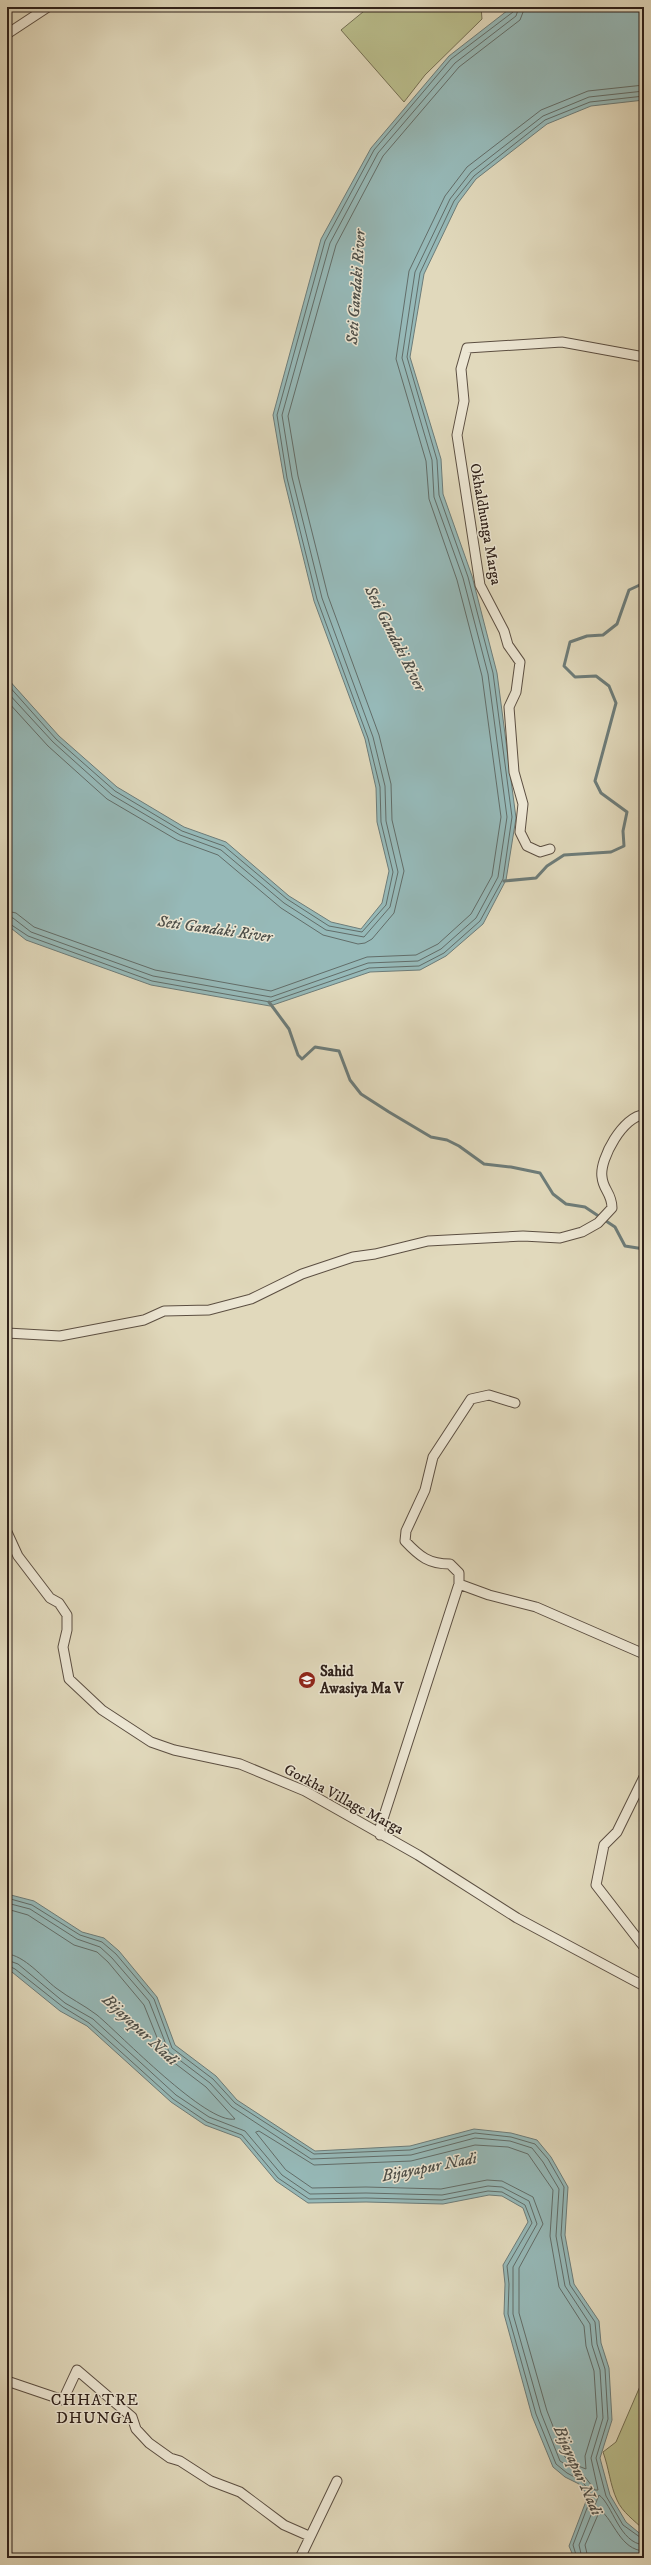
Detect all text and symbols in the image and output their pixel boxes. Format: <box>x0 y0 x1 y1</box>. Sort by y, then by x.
water label: Seti Gandaki River <box>342 228 370 346</box>
street label: Okhaldhunga Marga <box>465 462 506 587</box>
water label: Seti Gandaki River <box>360 582 431 696</box>
water label: Seti Gandaki River <box>155 911 275 947</box>
place label: Sahid Awasiya Ma V <box>319 1662 405 1698</box>
school or university icon: Sahid Awasiya Ma V <box>297 1670 317 1690</box>
street label: Gorkha Village Marga <box>281 1760 407 1839</box>
water label: Bijayapur Nadi <box>98 1989 183 2070</box>
water label: Bijayapur Nadi <box>379 2148 479 2186</box>
district label: CHHATRE DHUNGA <box>51 2390 139 2428</box>
water label: Bijayapur Nadi <box>549 2422 607 2519</box>

